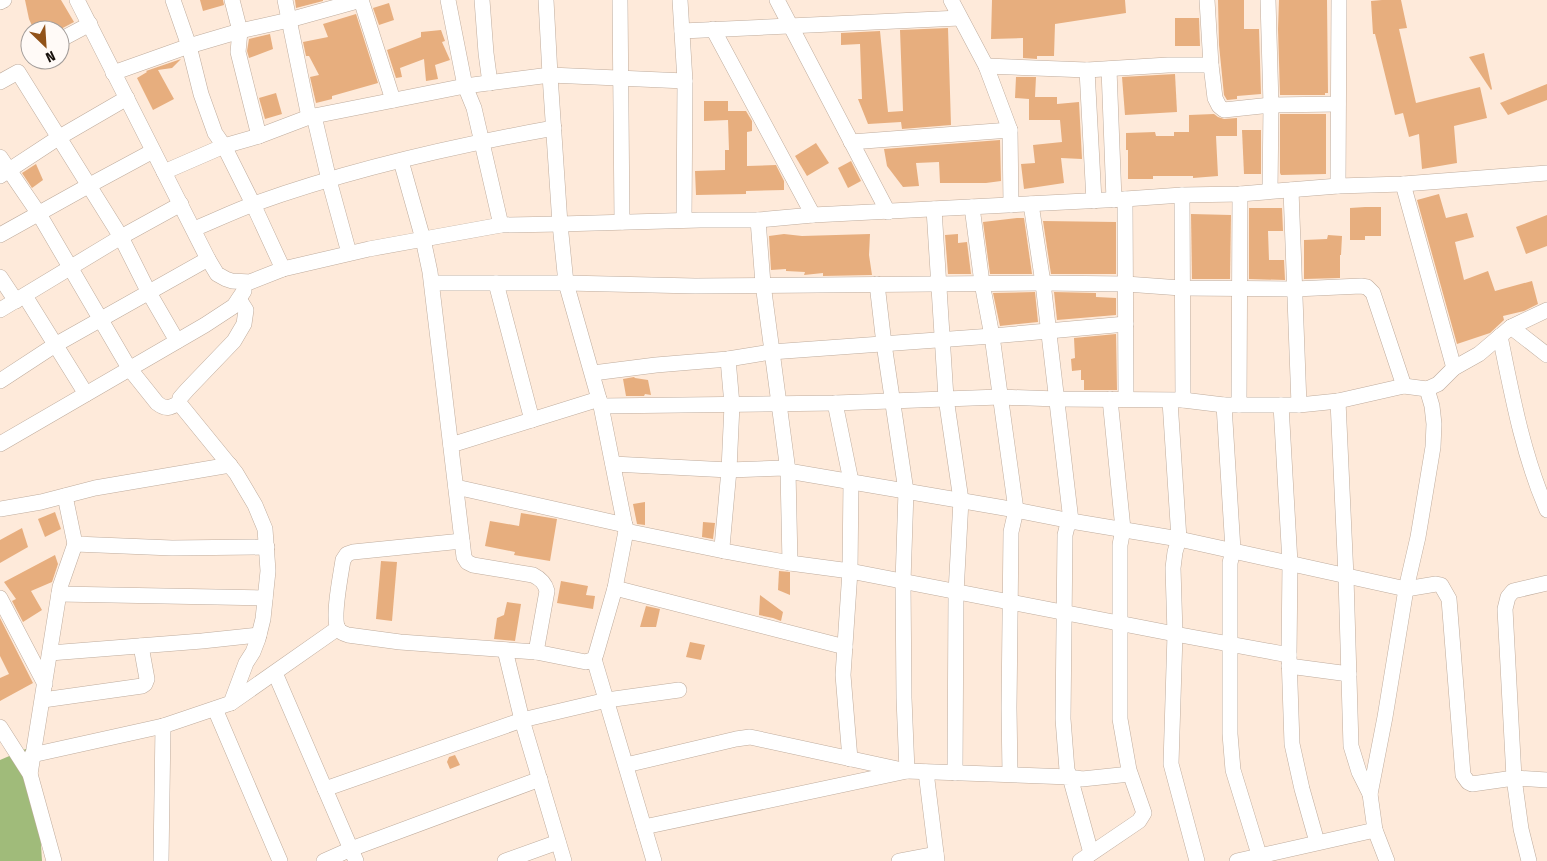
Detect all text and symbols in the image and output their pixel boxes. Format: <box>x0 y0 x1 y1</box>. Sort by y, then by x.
north arrow <box>20 20 70 70</box>
text: N <box>43 47 58 66</box>

